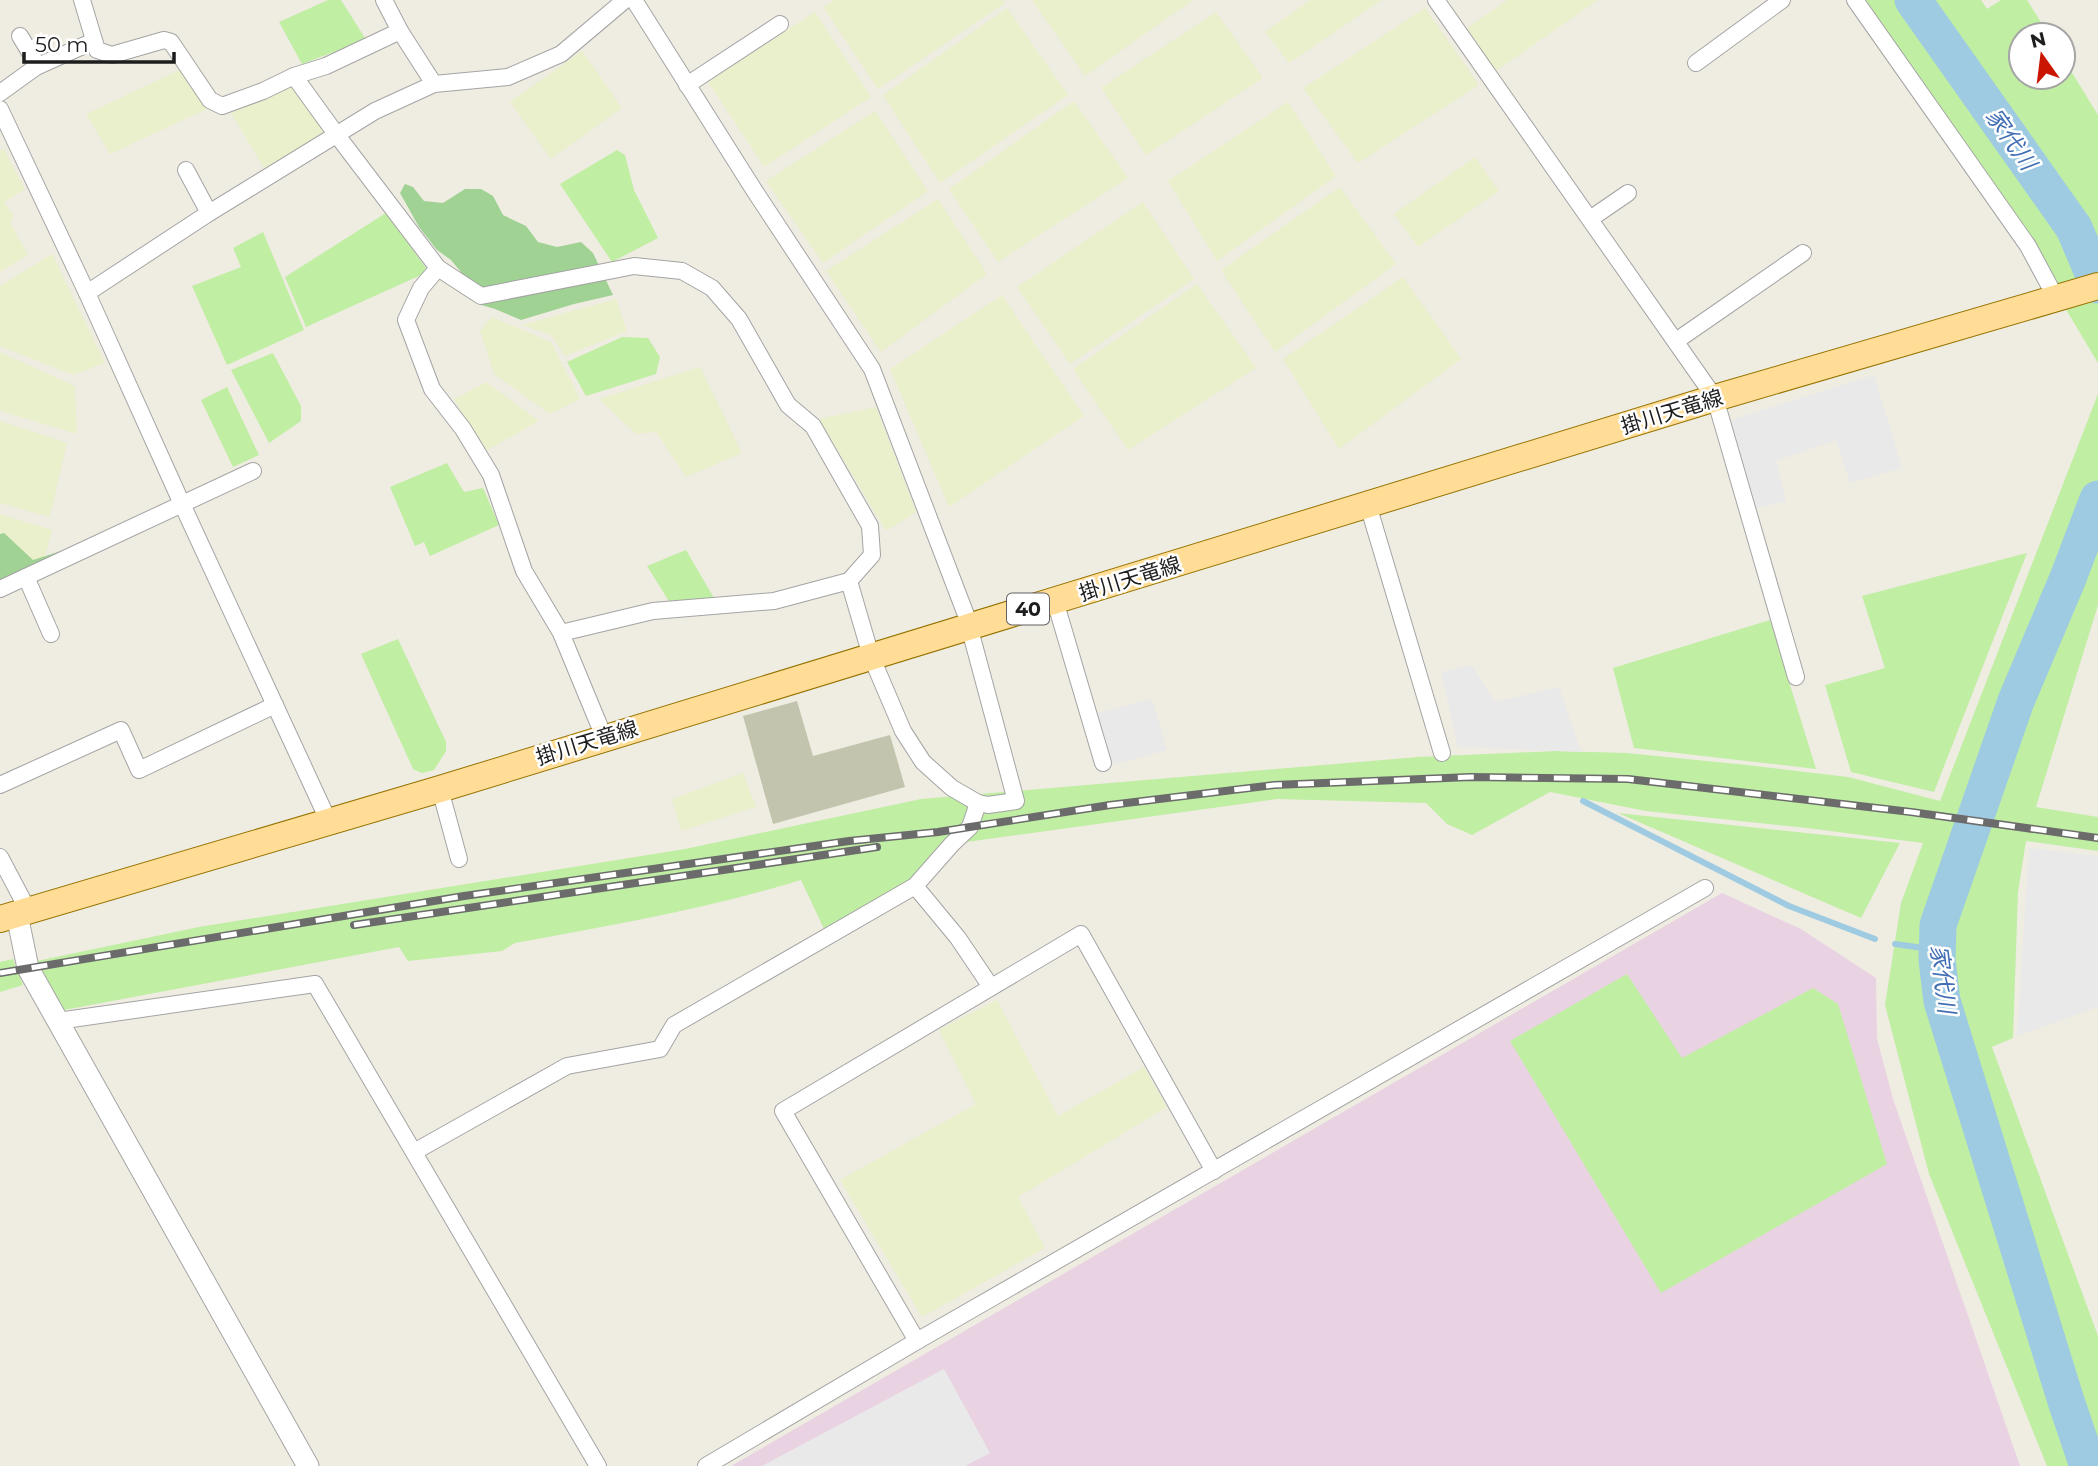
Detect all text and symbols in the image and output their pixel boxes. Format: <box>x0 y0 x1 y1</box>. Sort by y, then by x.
scale bar <box>24 21 175 65</box>
north arrow <box>2007 21 2077 91</box>
text: N <box>2028 27 2048 53</box>
text: 50 m <box>35 32 89 57</box>
water label: 家代川 <box>1980 103 2044 178</box>
street label: 掛川天竜線 <box>1618 384 1726 439</box>
street label: 掛川天竜線 <box>1076 551 1184 606</box>
road number: 40 <box>1007 594 1049 624</box>
street label: 掛川天竜線 <box>533 715 641 770</box>
water label: 家代川 <box>1925 943 1961 1018</box>

